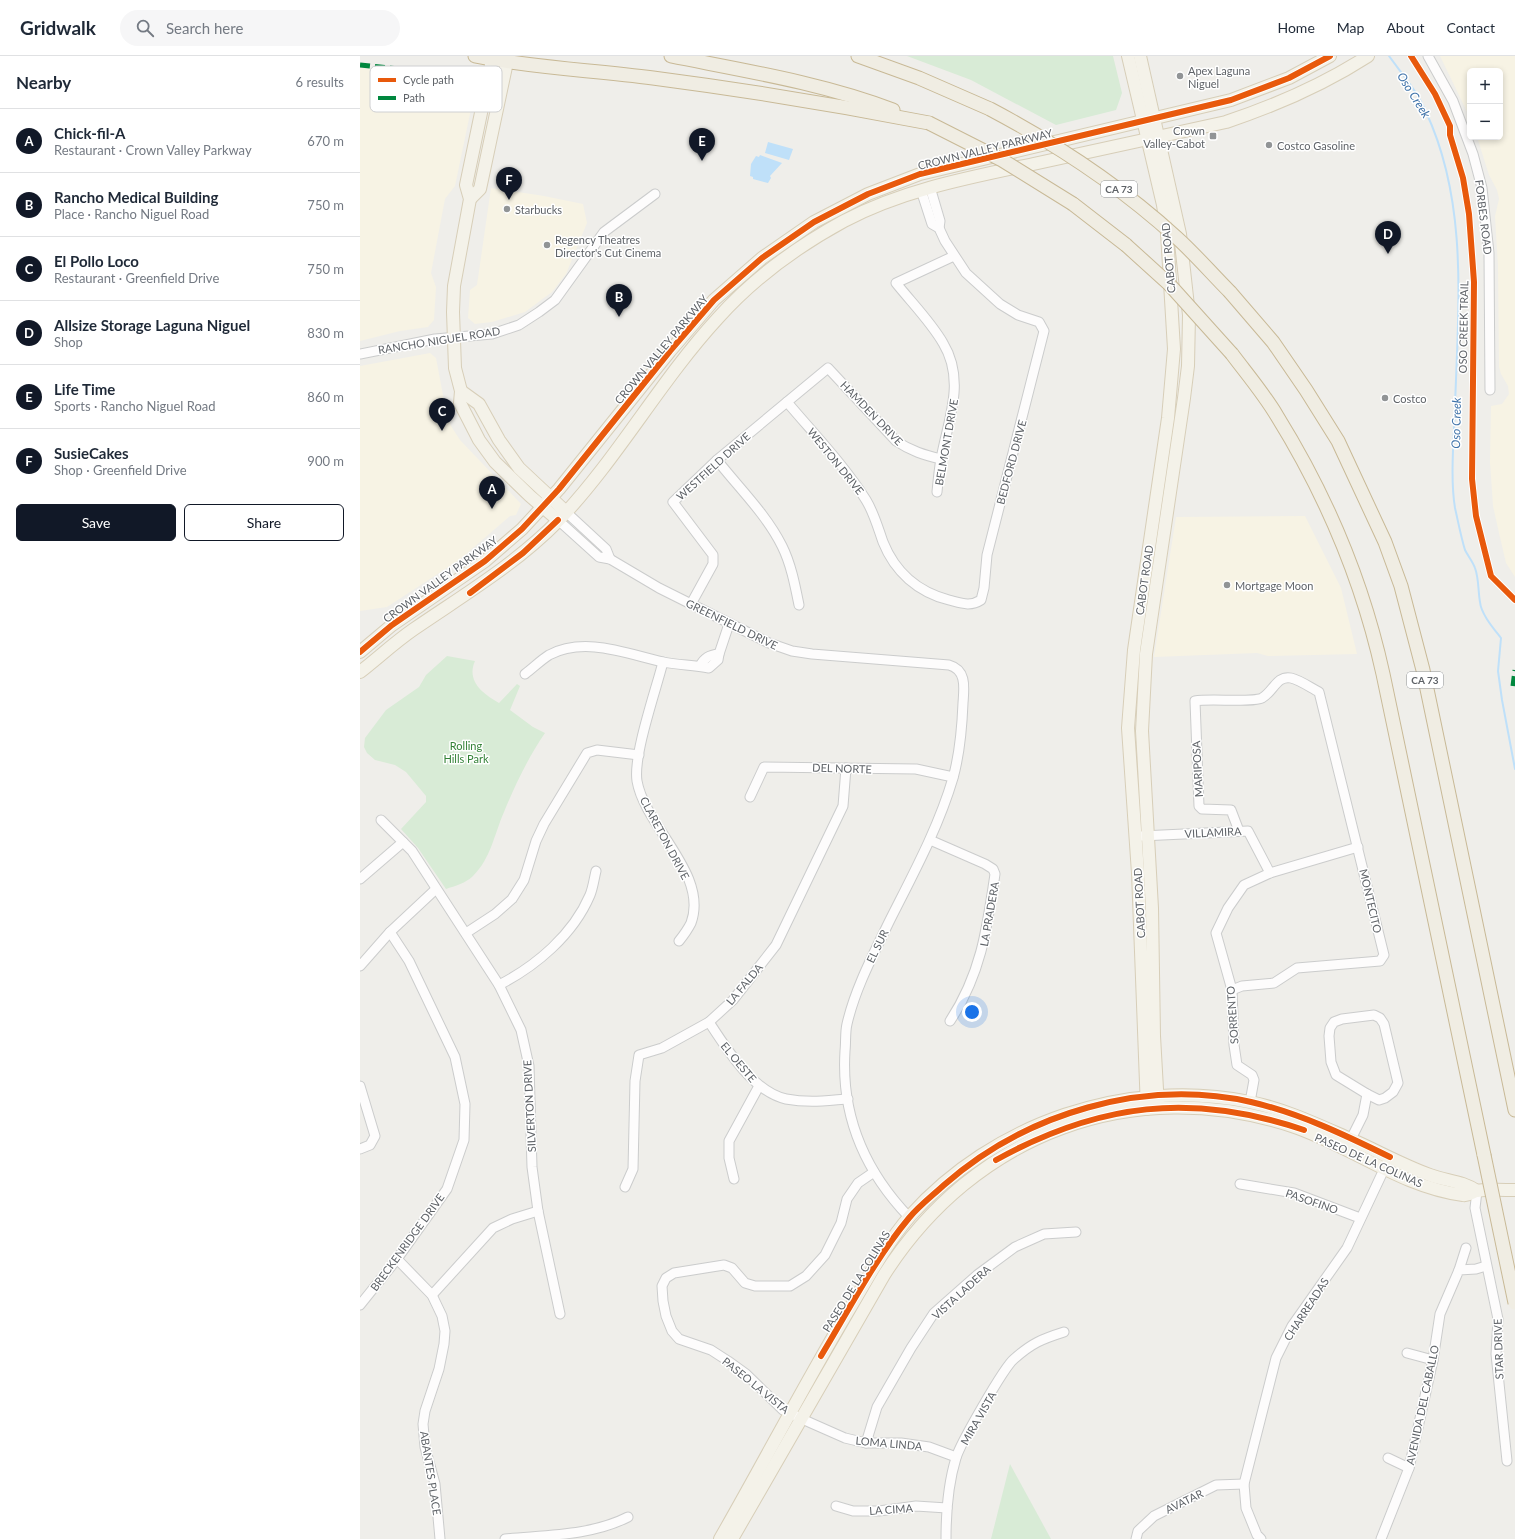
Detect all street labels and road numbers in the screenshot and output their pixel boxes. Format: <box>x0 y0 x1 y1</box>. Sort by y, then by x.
street label: CROWN VALLEY PARKWAY <box>916 126 1054 172</box>
street label: FORBES ROAD <box>1473 179 1495 255</box>
road number: CA 73 <box>1101 181 1137 197</box>
street label: CABOT ROAD <box>1158 222 1178 294</box>
street label: OSO CREEK TRAIL <box>1456 280 1470 373</box>
street label: CROWN VALLEY PARKWAY <box>612 292 711 406</box>
street label: RANCHO NIGUEL ROAD <box>377 324 501 356</box>
street label: HAMDEN DRIVE <box>838 378 906 448</box>
street label: BELMONT DRIVE <box>932 398 960 486</box>
street label: BEDFORD DRIVE <box>993 418 1029 506</box>
street label: WESTON DRIVE <box>805 425 867 497</box>
street label: WESTFIELD DRIVE <box>673 429 753 503</box>
street label: CROWN VALLEY PARKWAY <box>380 533 500 625</box>
street label: CABOT ROAD <box>1133 544 1155 616</box>
street label: GREENFIELD DRIVE <box>684 596 780 652</box>
road number: CA 73 <box>1407 672 1443 688</box>
street label: MARIPOSA <box>1189 740 1205 797</box>
street label: DEL NORTE <box>812 760 872 776</box>
street label: CLARETON DRIVE <box>638 794 692 882</box>
street label: VILLAMIRA <box>1184 824 1242 840</box>
street label: CABOT ROAD <box>1131 867 1147 939</box>
street label: MONTECITO <box>1357 868 1385 935</box>
street label: LA PRADERA <box>977 880 1001 947</box>
street label: EL SUR <box>863 927 891 965</box>
street label: LA FALDA <box>723 960 765 1007</box>
street label: SORRENTO <box>1223 985 1241 1045</box>
street label: EL OESTE <box>718 1039 760 1085</box>
street label: SILVERTON DRIVE <box>520 1059 538 1153</box>
street label: PASEO DE LA COLINAS <box>1313 1130 1425 1190</box>
street label: PASOFINO <box>1284 1186 1340 1216</box>
street label: BRECKENRIDGE DRIVE <box>367 1191 447 1293</box>
street label: PASEO DE LA COLINAS <box>820 1228 892 1334</box>
street label: VISTA LADERA <box>929 1262 993 1322</box>
street label: CHARREADAS <box>1281 1275 1331 1343</box>
street label: STAR DRIVE <box>1490 1318 1506 1380</box>
street label: AVENIDA DEL CABALLO <box>1403 1344 1441 1466</box>
street label: PASEO LA VISTA <box>720 1354 792 1416</box>
street label: MIRA VISTA <box>958 1389 999 1447</box>
street label: ABANTES PLACE <box>418 1430 444 1516</box>
street label: LOMA LINDA <box>855 1434 923 1452</box>
street label: AVATAR <box>1163 1486 1205 1516</box>
street label: LA CIMA <box>869 1501 914 1517</box>

